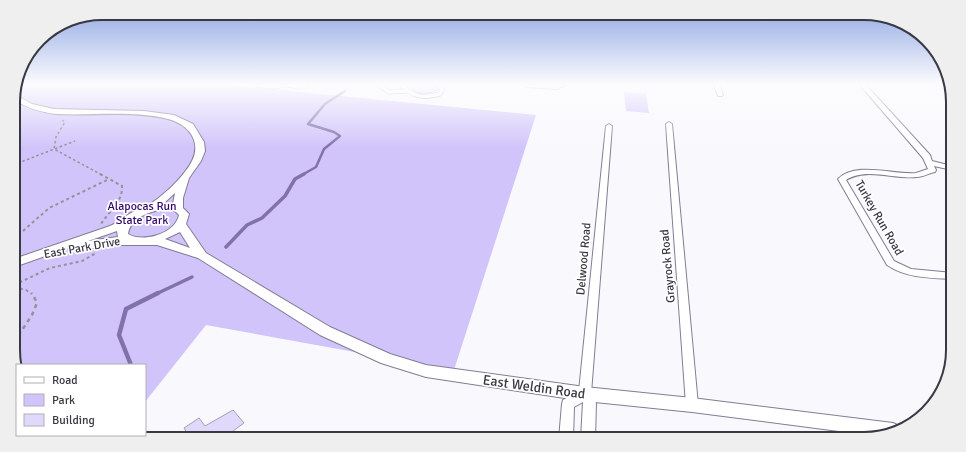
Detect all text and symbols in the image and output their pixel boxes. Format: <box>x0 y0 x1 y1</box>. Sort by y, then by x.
street label: Turkey Run Road <box>851 178 907 258</box>
park label: Alapocas Run State Park <box>107 199 177 228</box>
street label: Delwood Road <box>573 222 595 296</box>
street label: Grayrock Road <box>657 228 679 304</box>
street label: East Park Drive <box>43 234 121 262</box>
legend <box>16 364 146 436</box>
street label: East Weldin Road <box>482 371 586 403</box>
text: Road <box>52 373 78 388</box>
text: Park <box>52 393 75 408</box>
text: Building <box>52 413 95 428</box>

